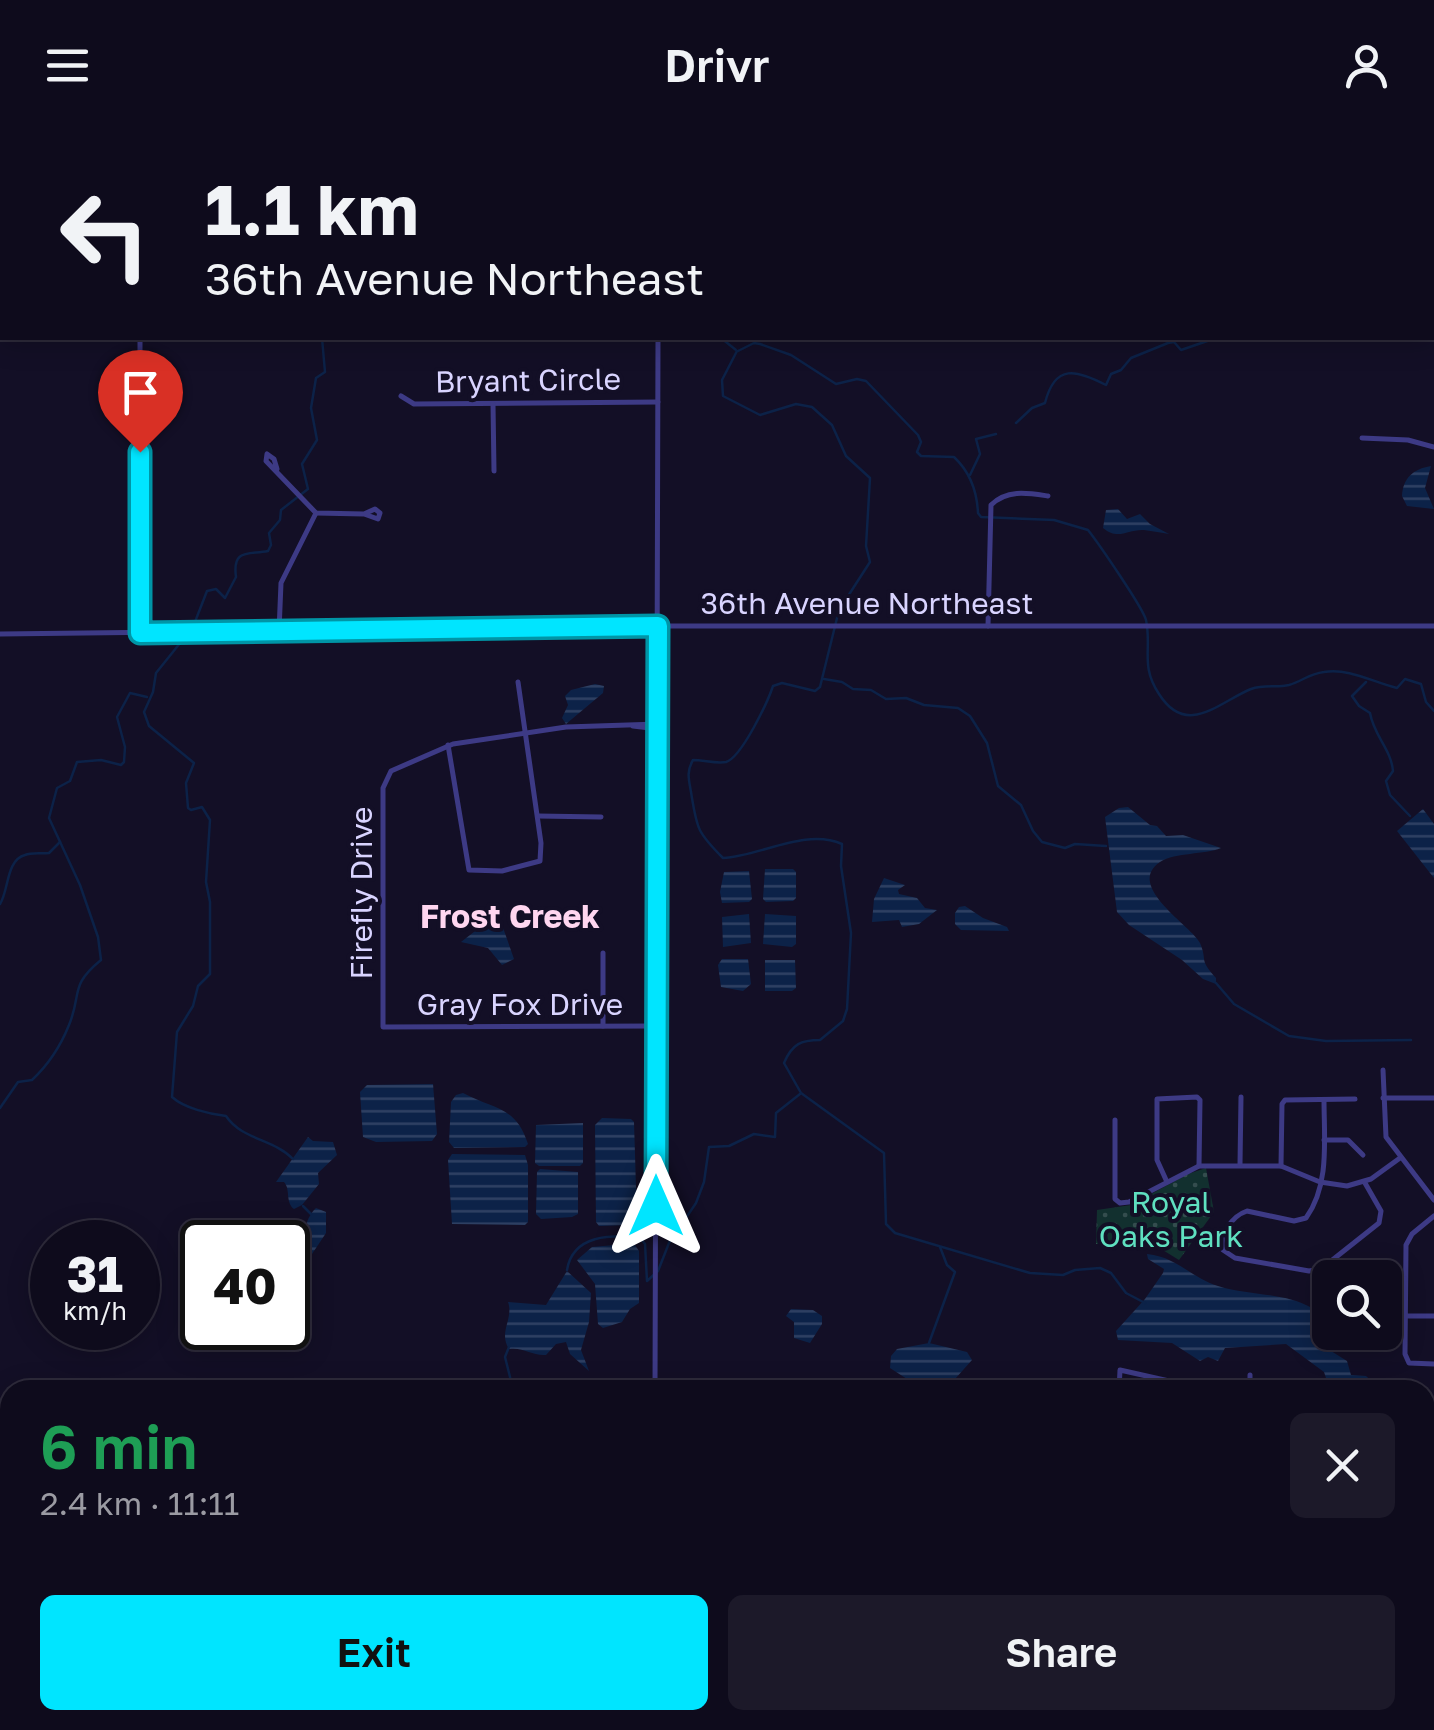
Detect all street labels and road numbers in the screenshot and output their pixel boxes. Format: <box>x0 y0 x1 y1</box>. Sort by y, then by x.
street label: Bryant Circle <box>435 360 621 400</box>
street label: 36th Avenue Northeast <box>701 585 1033 621</box>
street label: Firefly Drive <box>343 807 379 979</box>
street label: Gray Fox Drive <box>417 986 623 1022</box>

